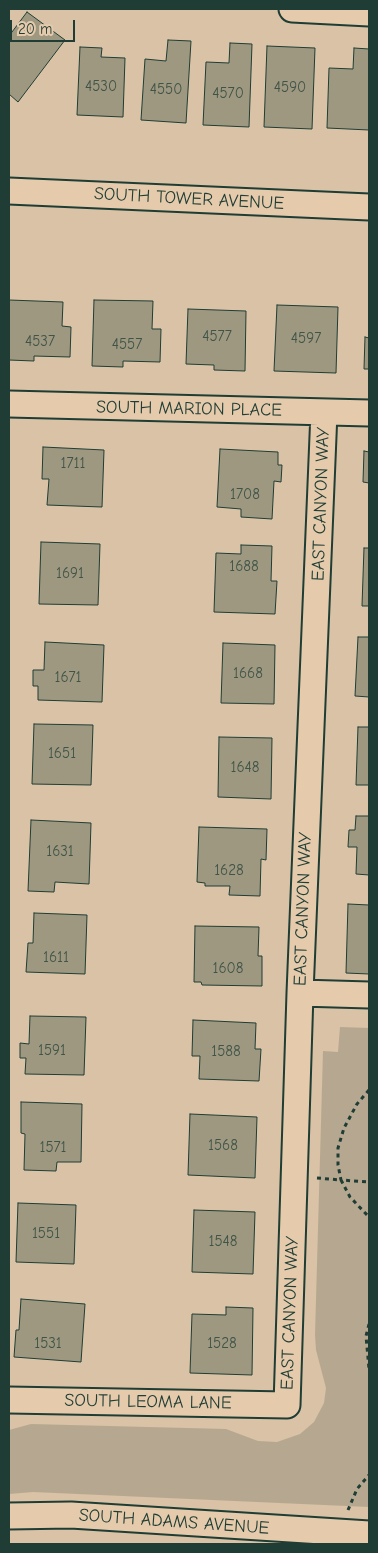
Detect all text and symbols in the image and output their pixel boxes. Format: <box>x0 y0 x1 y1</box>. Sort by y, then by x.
scale bar <box>12 10 78 42</box>
text: 20 m <box>18 20 52 38</box>
house number: 4530 <box>85 78 117 96</box>
house number: 4590 <box>274 79 306 97</box>
house number: 4550 <box>150 81 182 99</box>
house number: 4570 <box>212 85 244 103</box>
street label: SOUTH TOWER AVENUE <box>93 183 285 215</box>
house number: 4577 <box>202 328 232 346</box>
house number: 4597 <box>291 330 321 348</box>
house number: 4537 <box>25 333 55 351</box>
house number: 4557 <box>112 336 142 354</box>
street label: SOUTH MARION PLACE <box>96 397 282 421</box>
street label: EAST CANYON WAY <box>308 427 334 581</box>
house number: 1711 <box>61 455 85 473</box>
house number: 1708 <box>230 486 260 504</box>
house number: 1688 <box>229 558 259 576</box>
house number: 1691 <box>56 565 84 583</box>
house number: 1668 <box>233 665 263 683</box>
house number: 1671 <box>54 669 82 687</box>
house number: 1651 <box>48 745 76 763</box>
house number: 1648 <box>230 759 260 777</box>
street label: EAST CANYON WAY <box>290 832 316 986</box>
house number: 1631 <box>46 843 74 861</box>
house number: 1628 <box>214 862 244 880</box>
house number: 1611 <box>43 949 69 967</box>
house number: 1608 <box>213 960 243 978</box>
house number: 1591 <box>38 1042 66 1060</box>
house number: 1588 <box>211 1043 241 1061</box>
house number: 1568 <box>208 1137 238 1155</box>
house number: 1571 <box>39 1139 67 1157</box>
house number: 1551 <box>32 1225 60 1243</box>
house number: 1548 <box>208 1233 238 1251</box>
street label: EAST CANYON WAY <box>277 1236 303 1390</box>
house number: 1531 <box>34 1335 62 1353</box>
house number: 1528 <box>207 1335 237 1353</box>
street label: SOUTH LEOMA LANE <box>64 1390 232 1414</box>
street label: SOUTH ADAMS AVENUE <box>78 1505 270 1539</box>

